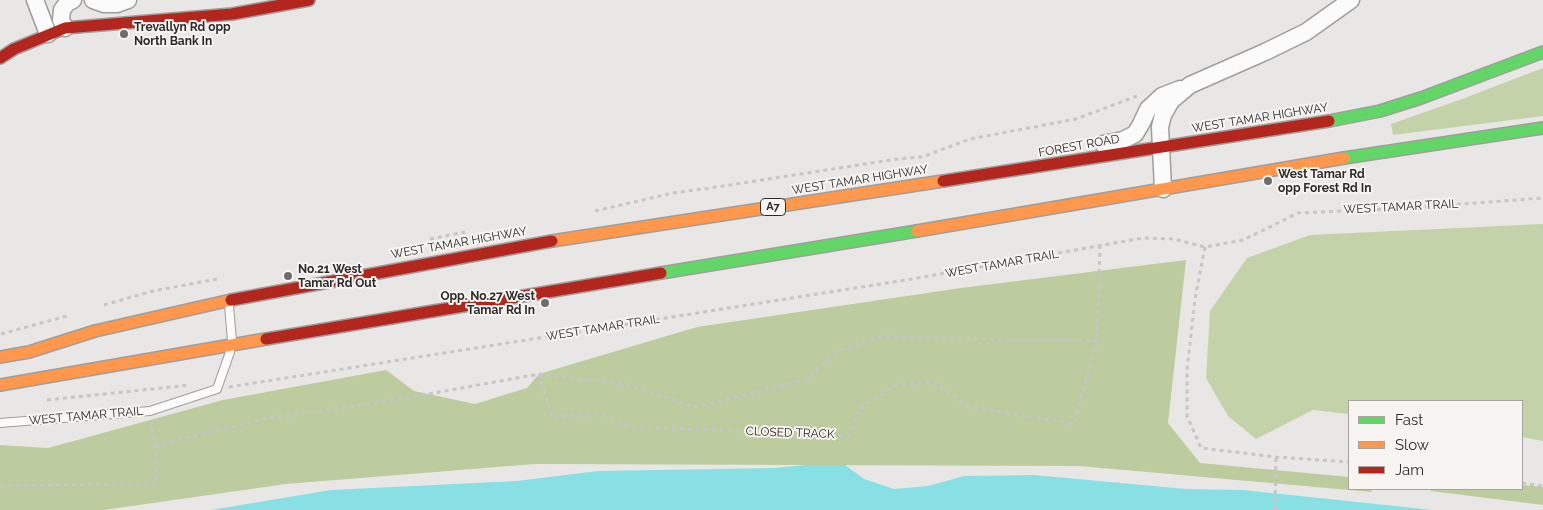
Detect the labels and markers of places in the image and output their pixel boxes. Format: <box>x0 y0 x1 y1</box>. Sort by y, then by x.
place label: Trevallyn Rd opp North Bank In <box>134 20 231 48</box>
marker: Trevallyn Rd opp North Bank In <box>118 28 130 40</box>
place label: West Tamar Rd opp Forest Rd In <box>1278 167 1371 195</box>
marker: West Tamar Rd opp Forest Rd In <box>1262 175 1274 187</box>
place label: No.21 West Tamar Rd Out <box>298 262 376 290</box>
marker: No.21 West Tamar Rd Out <box>282 270 294 282</box>
place label: Opp. No.27 West Tamar Rd In <box>440 289 535 317</box>
marker: Opp. No.27 West Tamar Rd In <box>539 297 551 309</box>

